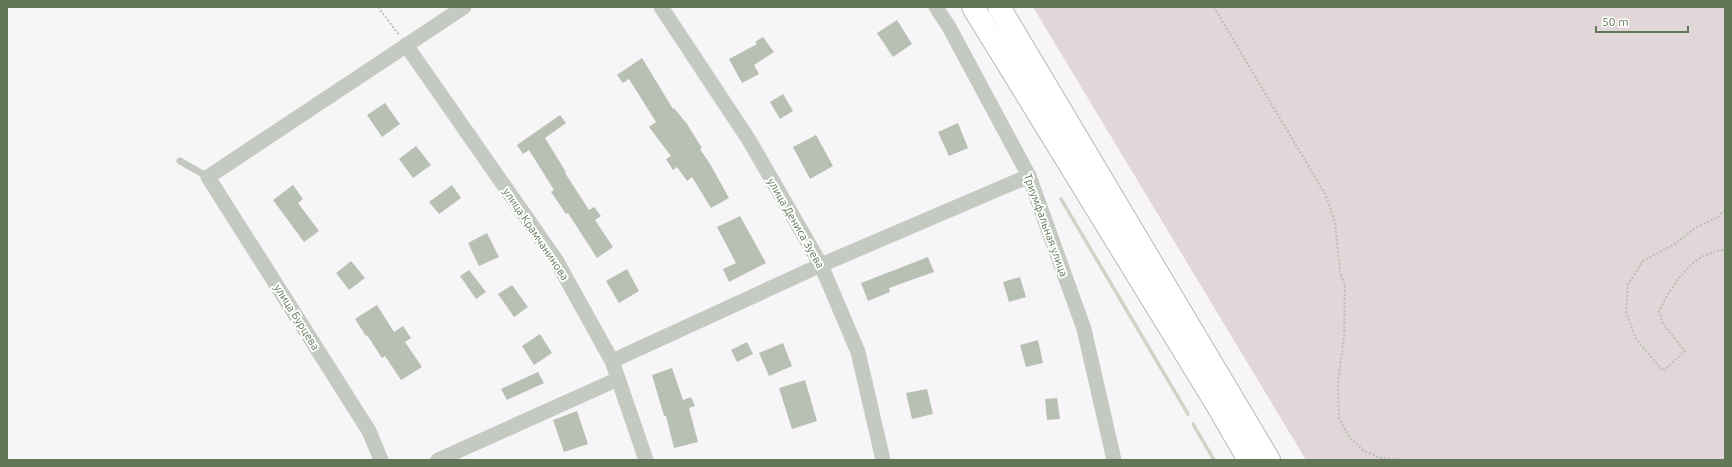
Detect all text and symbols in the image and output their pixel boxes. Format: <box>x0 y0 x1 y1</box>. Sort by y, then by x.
scale bar <box>1596 8 1688 34</box>
text: 50 m <box>1602 15 1629 28</box>
street label: Триумфальная улица <box>1022 172 1070 278</box>
street label: улица Дениса Зуева <box>765 176 827 270</box>
street label: улица Крамчанинова <box>501 186 571 282</box>
street label: улица Бурцева <box>272 282 322 352</box>

